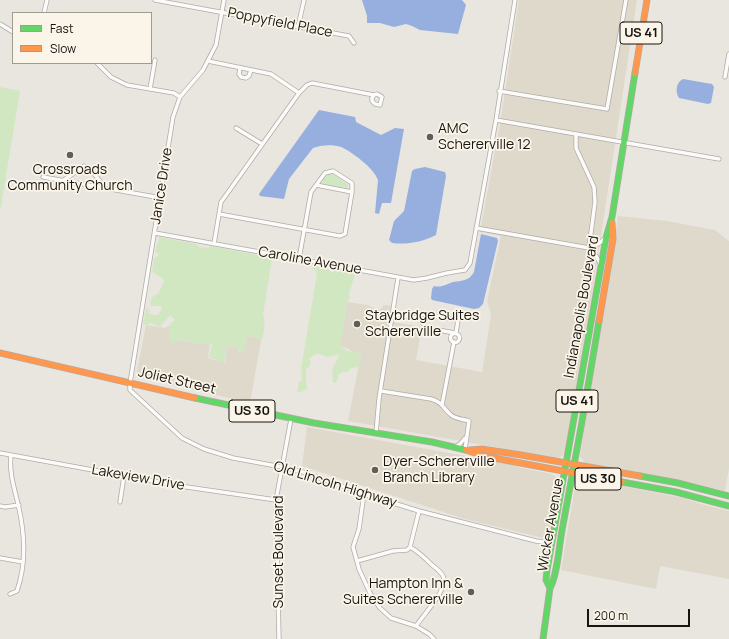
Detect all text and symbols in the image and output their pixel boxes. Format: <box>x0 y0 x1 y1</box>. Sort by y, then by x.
street label: Poppyfield Place <box>226 5 334 41</box>
legend <box>12 12 152 64</box>
text: Fast <box>50 20 74 37</box>
road number: US 41 <box>620 22 662 44</box>
text: Slow <box>50 40 76 57</box>
place label: AMC Schererville 12 <box>438 121 530 154</box>
marker: AMC Schererville 12 <box>425 132 435 142</box>
street label: Janice Drive <box>148 147 176 225</box>
marker: Crossroads Community Church <box>65 150 75 160</box>
place label: Crossroads Community Church <box>7 162 133 194</box>
street label: Indianapolis Boulevard <box>561 235 603 379</box>
street label: Caroline Avenue <box>257 244 363 278</box>
place label: Staybridge Suites Schererville <box>365 308 479 340</box>
marker: Staybridge Suites Schererville <box>352 319 362 329</box>
street label: Joliet Street <box>137 364 217 398</box>
road number: US 41 <box>556 390 598 412</box>
road number: US 30 <box>229 400 275 422</box>
place label: Dyer-Schererville Branch Library <box>383 454 495 486</box>
street label: Old Lincoln Highway <box>271 458 399 512</box>
street label: Lakeview Drive <box>90 462 186 494</box>
marker: Dyer-Schererville Branch Library <box>370 465 380 475</box>
road number: US 30 <box>575 468 621 490</box>
street label: Wicker Avenue <box>535 477 567 573</box>
street label: Sunset Boulevard <box>271 495 287 609</box>
place label: Hampton Inn & Suites Schererville <box>343 576 463 608</box>
marker: Hampton Inn & Suites Schererville <box>466 587 476 597</box>
scale bar <box>589 601 692 627</box>
text: 200 m <box>594 607 628 624</box>

